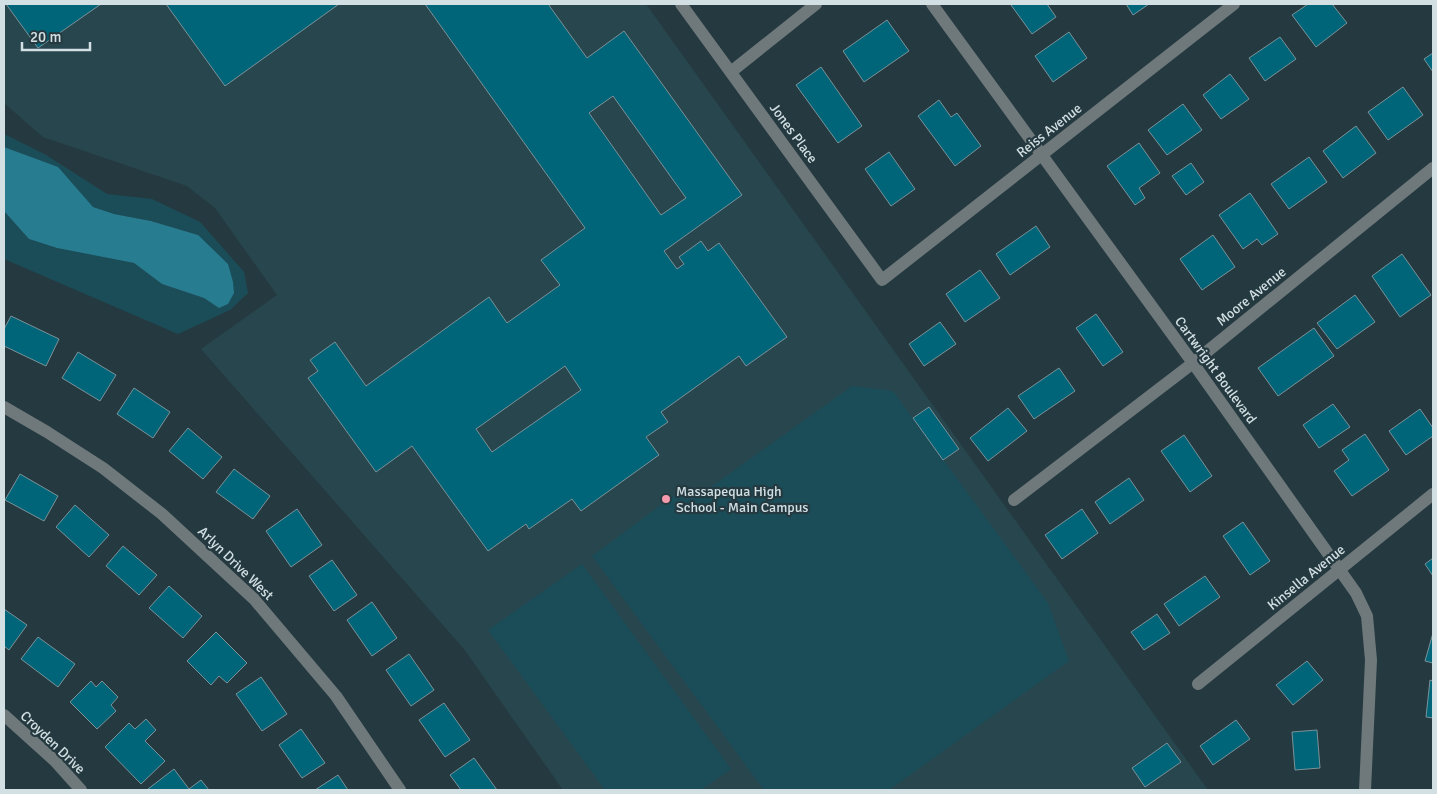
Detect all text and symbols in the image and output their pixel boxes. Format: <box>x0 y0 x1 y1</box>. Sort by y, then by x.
scale bar <box>22 20 90 52</box>
text: 20 m <box>30 28 61 46</box>
street label: Jones Place <box>766 100 821 167</box>
street label: Reiss Avenue <box>1013 100 1085 161</box>
street label: Moore Avenue <box>1213 263 1290 330</box>
street label: Cartwright Boulevard <box>1171 313 1260 427</box>
place label: Massapequa High School - Main Campus <box>676 483 809 516</box>
marker: Massapequa High School - Main Campus <box>660 493 672 505</box>
street label: Arlyn Drive West <box>194 523 277 604</box>
street label: Kinsella Avenue <box>1264 541 1349 614</box>
street label: Croyden Drive <box>17 707 89 777</box>

